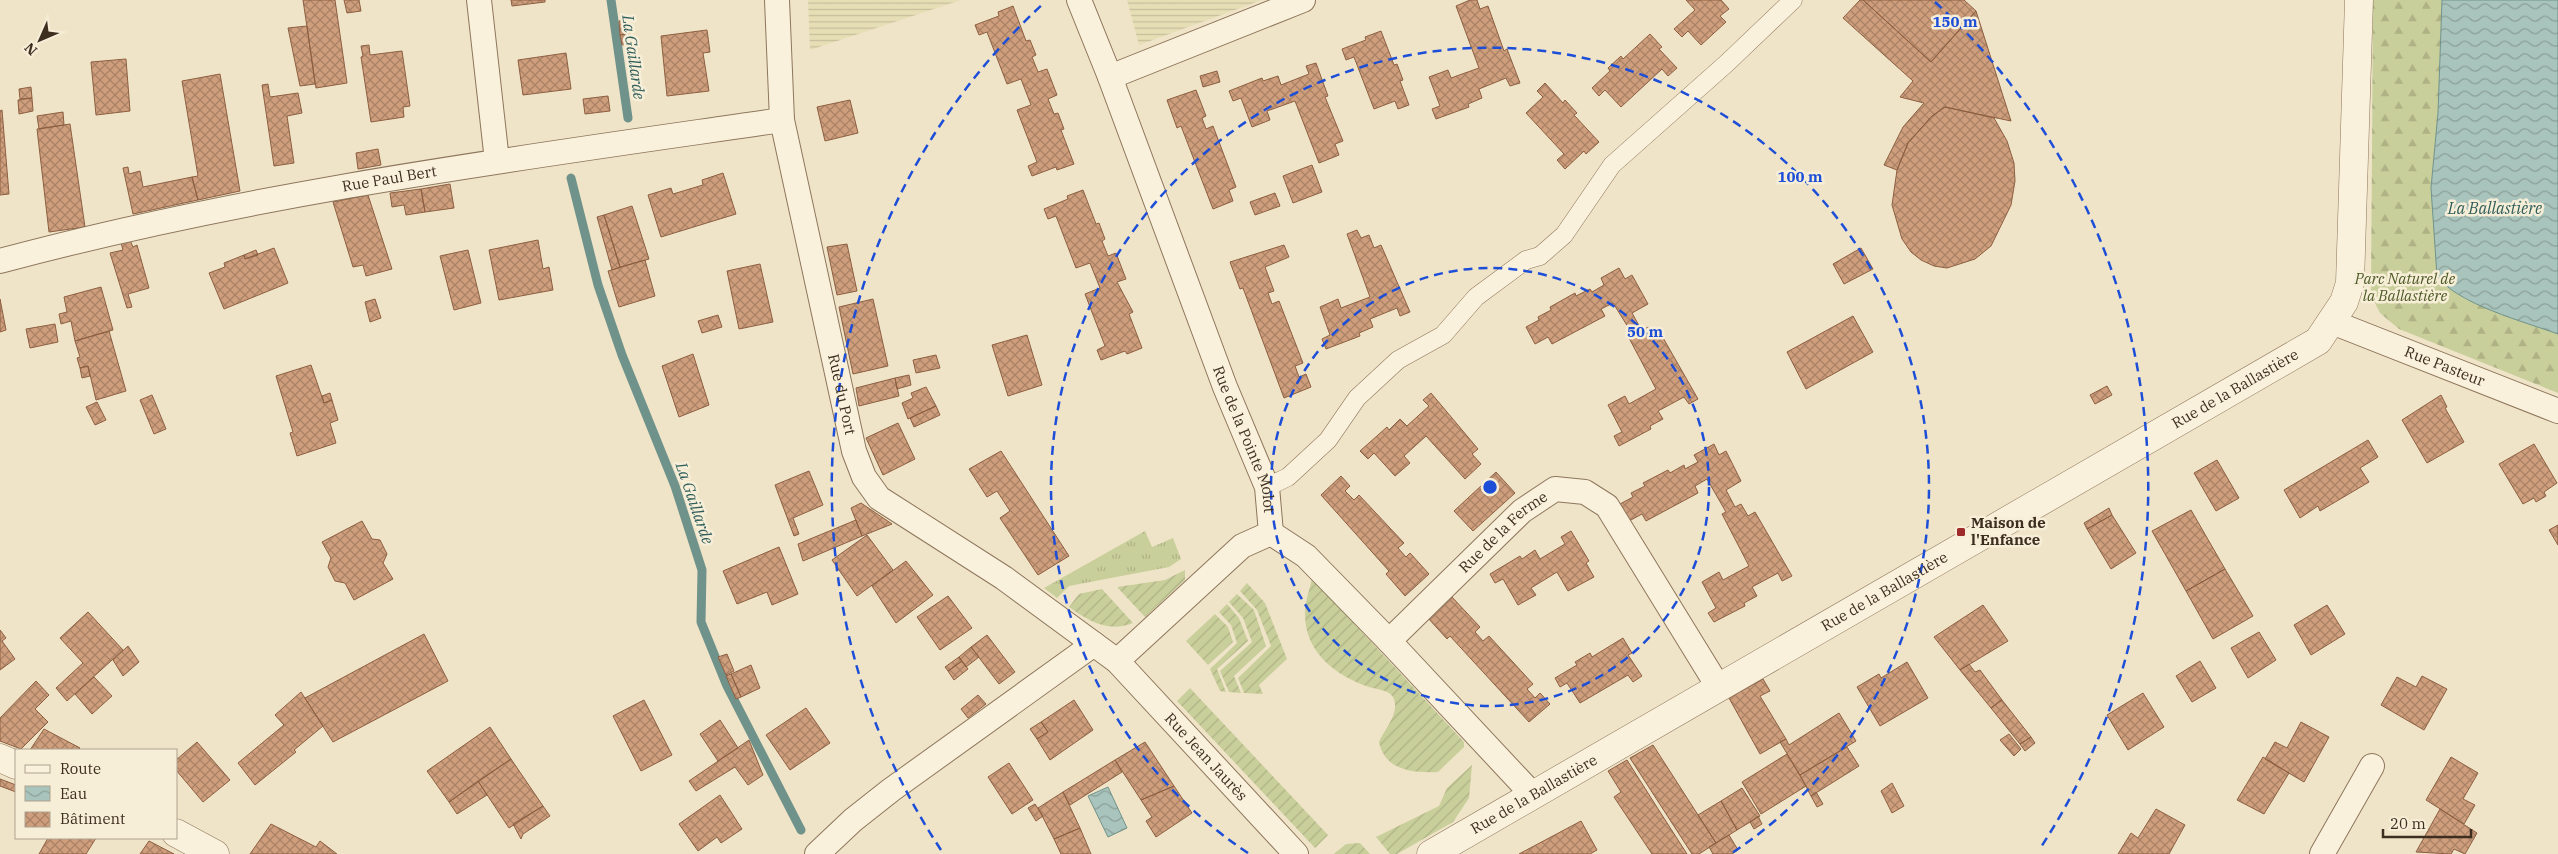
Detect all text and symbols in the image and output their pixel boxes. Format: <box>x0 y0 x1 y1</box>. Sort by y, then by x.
water label: La Gaillarde <box>618 12 650 101</box>
text: 150 m <box>1932 12 1978 31</box>
north arrow <box>15 15 65 65</box>
text: N <box>21 39 41 59</box>
street label: Rue Paul Bert <box>340 161 438 196</box>
text: 100 m <box>1777 167 1823 186</box>
water label: La Ballastière <box>2447 198 2542 218</box>
park label: Parc Naturel de la Ballastière <box>2354 269 2456 305</box>
text: 50 m <box>1627 322 1663 341</box>
street label: Rue Pasteur <box>2402 342 2488 390</box>
street label: Rue de la Ballastière <box>2168 344 2302 433</box>
street label: Rue du Port <box>824 352 860 437</box>
street label: Rue de la Pointe Molot <box>1209 363 1279 514</box>
water label: La Gaillarde <box>671 459 718 547</box>
centre of rings <box>1481 478 1499 496</box>
street label: Rue de la Ferme <box>1454 487 1551 577</box>
place label: Maison de l'Enfance <box>1971 513 2046 549</box>
marker: Maison de l'Enfance <box>1955 526 1967 538</box>
street label: Rue de la Ballastière <box>1818 547 1951 635</box>
street label: Rue Jean Jaurès <box>1161 709 1252 805</box>
legend <box>15 749 178 839</box>
street label: Rue de la Ballastière <box>1467 750 1600 838</box>
text: Route <box>60 759 101 778</box>
text: Eau <box>60 784 87 803</box>
scale bar <box>2383 806 2470 838</box>
text: Bâtiment <box>60 809 125 828</box>
text: 20 m <box>2390 814 2426 833</box>

